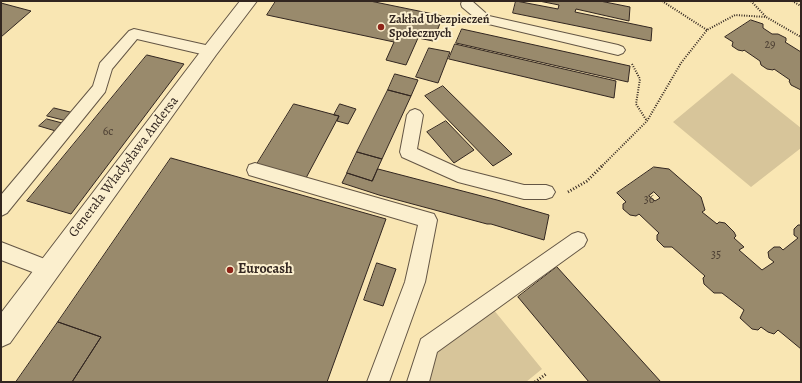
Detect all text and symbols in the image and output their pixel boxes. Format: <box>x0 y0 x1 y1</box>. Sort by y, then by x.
place label: Zakład Ubezpieczeń Społecznych <box>389 13 490 41</box>
marker: Zakład Ubezpieczeń Społecznych <box>376 22 386 32</box>
house number: 29 <box>764 38 776 52</box>
street label: Generała Władysława Andersa <box>65 93 183 241</box>
house number: 6c <box>103 125 113 139</box>
house number: 36 <box>644 193 654 207</box>
house number: 35 <box>711 248 721 262</box>
place label: Eurocash <box>238 262 293 278</box>
marker: Eurocash <box>225 265 235 275</box>

